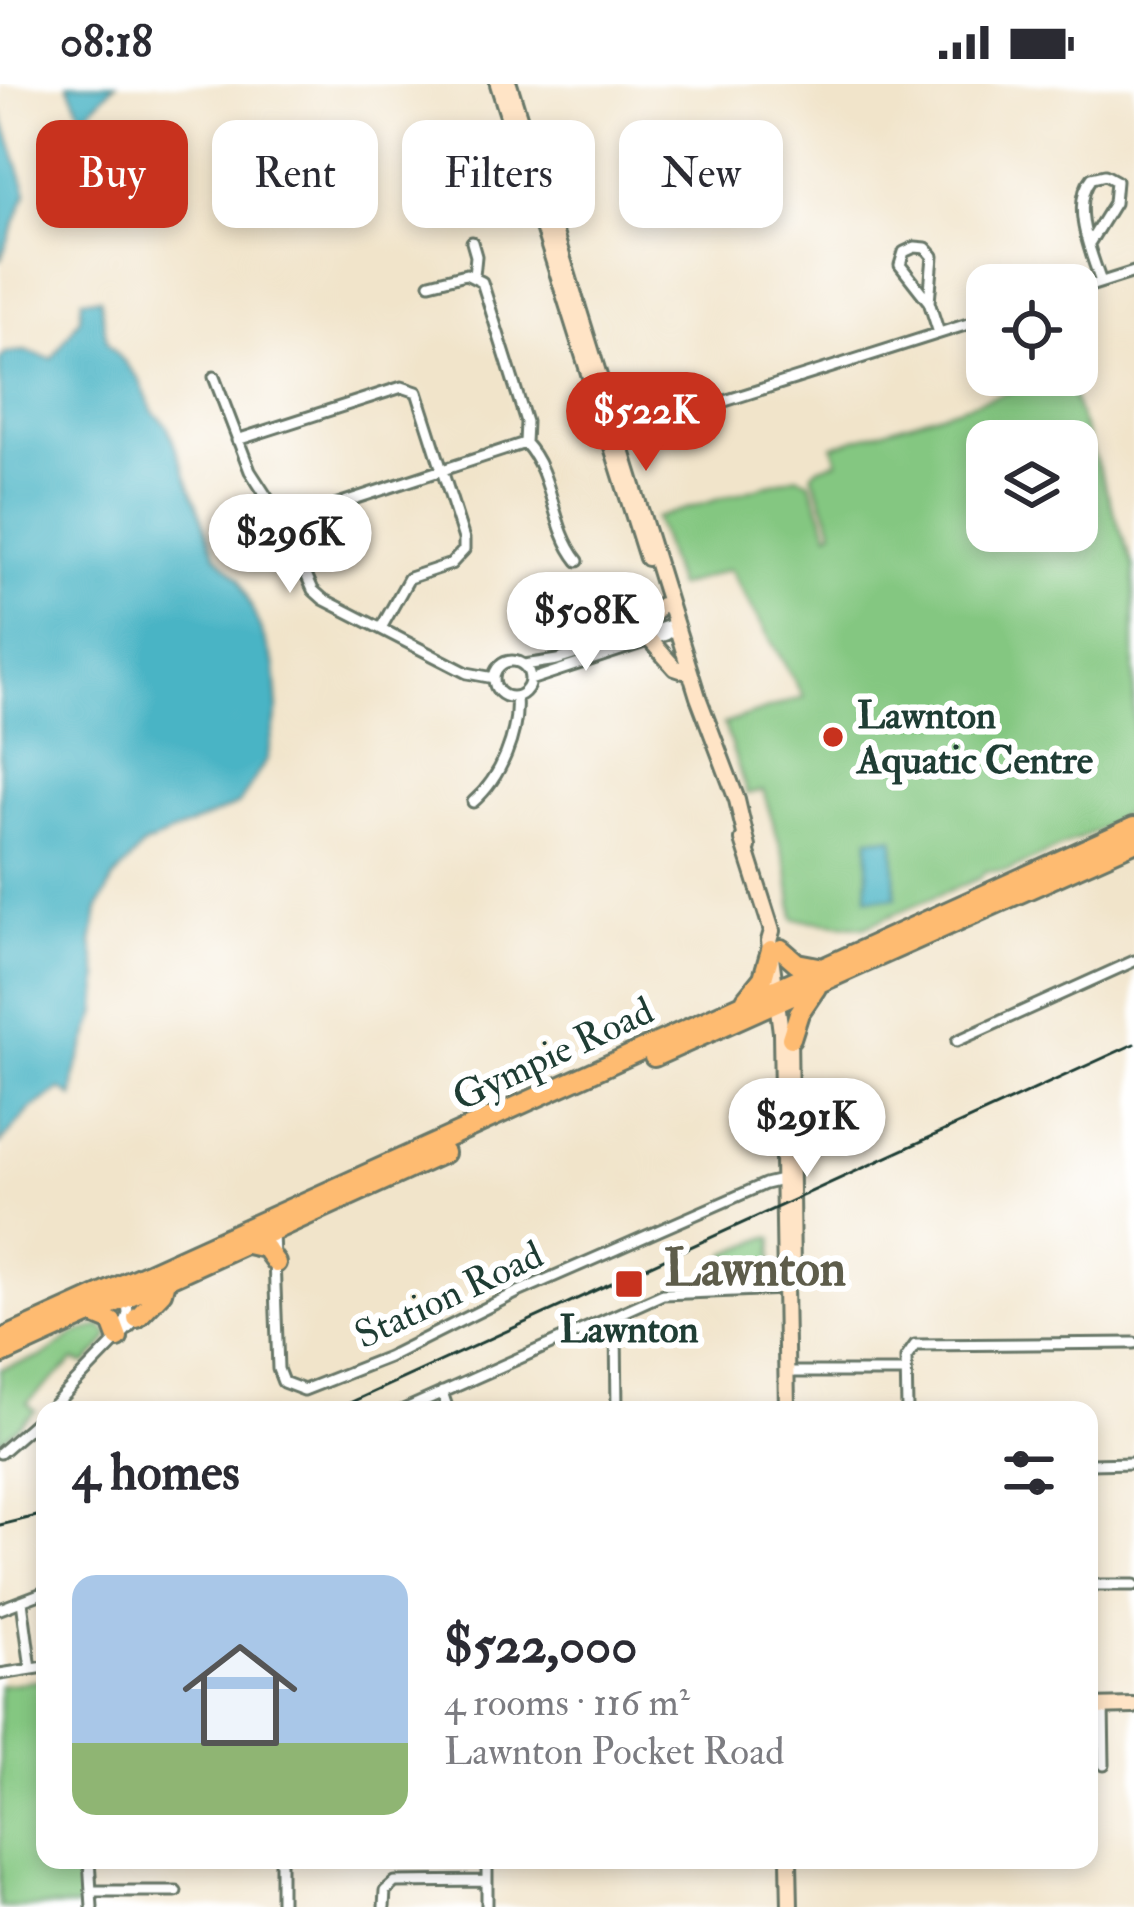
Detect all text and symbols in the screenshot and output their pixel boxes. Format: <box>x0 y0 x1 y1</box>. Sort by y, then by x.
text: 08:18 <box>60 14 153 70</box>
chip: Buy <box>36 120 188 228</box>
chip: Rent <box>212 120 378 228</box>
chip: Filters <box>402 120 595 228</box>
chip: New <box>619 120 783 228</box>
map controls <box>966 264 1098 552</box>
button: locate <box>966 264 1098 396</box>
pin: $522K <box>562 372 730 474</box>
text: $522K <box>593 386 699 435</box>
button: layers <box>966 420 1098 552</box>
pin: $296K <box>206 494 374 596</box>
text: $296K <box>236 508 344 557</box>
pin: $508K <box>502 572 670 674</box>
text: $508K <box>534 586 638 635</box>
place label: Lawnton Aquatic Centre <box>855 691 1094 785</box>
marker: Lawnton Aquatic Centre <box>820 724 846 750</box>
street label: Gympie Road <box>445 986 661 1122</box>
pin: $291K <box>723 1078 891 1180</box>
text: $291K <box>756 1092 858 1141</box>
street label: Station Road <box>347 1230 551 1360</box>
district label: Lawnton <box>664 1237 847 1301</box>
marker: Lawnton <box>613 1268 645 1300</box>
place label: Lawnton <box>559 1305 699 1354</box>
icon: filters <box>996 1440 1062 1506</box>
text: 4 homes <box>72 1441 240 1505</box>
text: $522,000 <box>444 1614 637 1678</box>
icon: home <box>168 1623 312 1767</box>
text: 4 rooms · 116 m² <box>444 1678 690 1727</box>
text: Lawnton Pocket Road <box>444 1727 784 1776</box>

